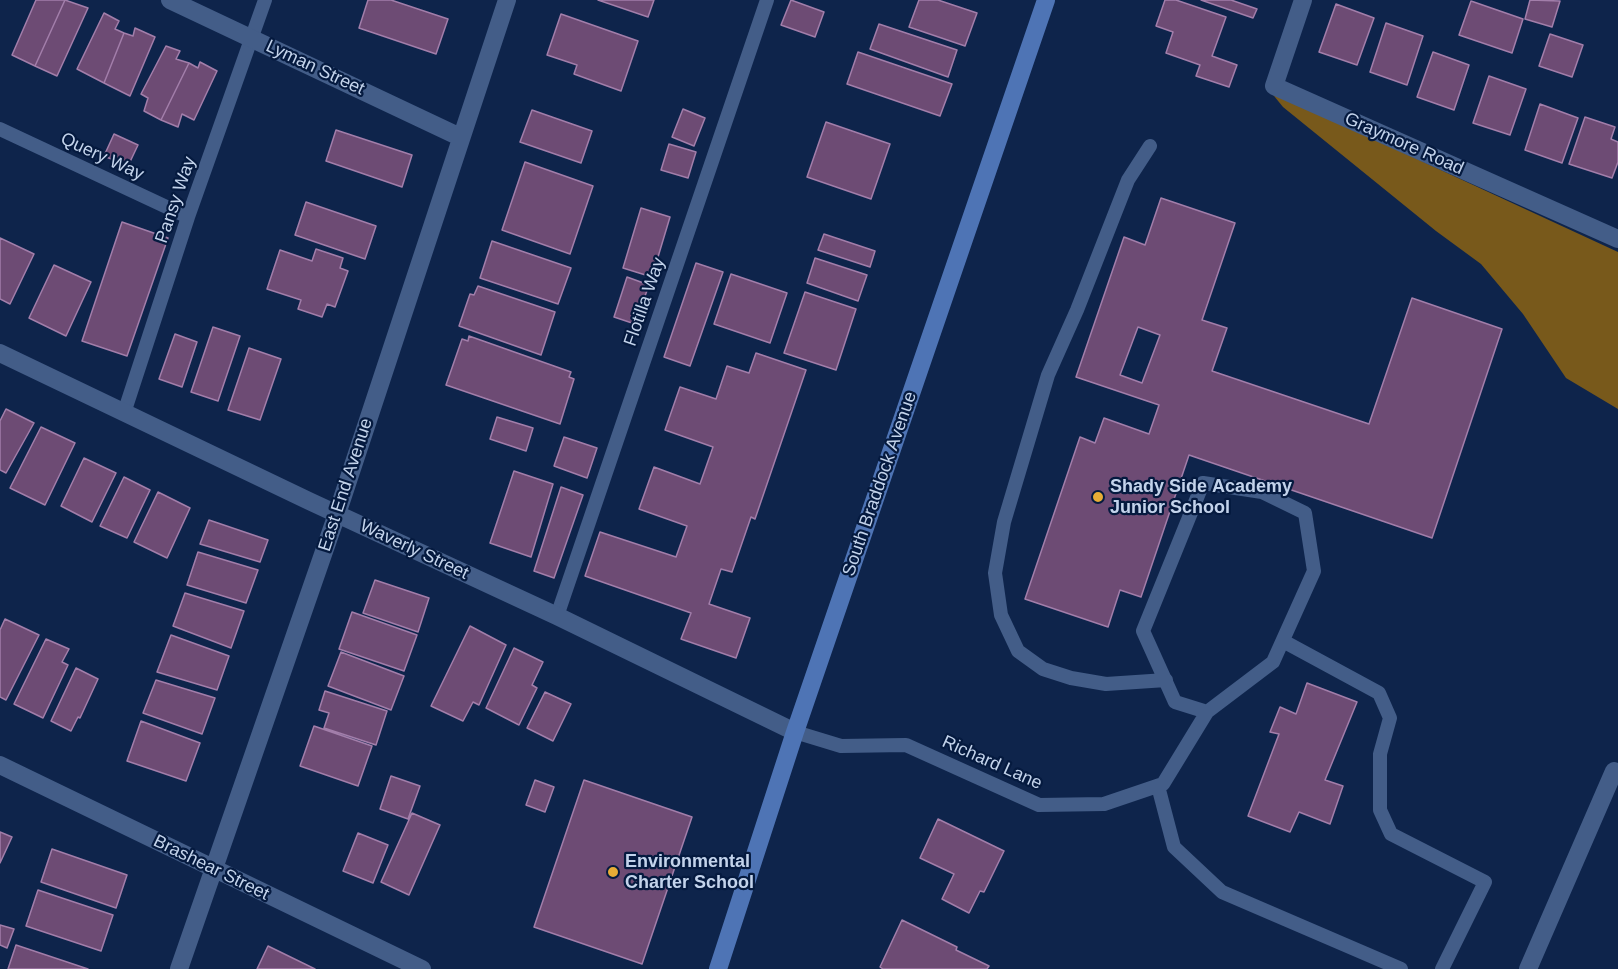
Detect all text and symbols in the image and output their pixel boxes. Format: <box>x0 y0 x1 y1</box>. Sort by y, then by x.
street label: Lyman Street <box>262 36 368 100</box>
street label: Graymore Road <box>1341 108 1467 180</box>
street label: Query Way <box>57 128 147 186</box>
street label: Pansy Way <box>151 154 201 246</box>
street label: Flotilla Way <box>620 255 670 349</box>
street label: South Braddock Avenue <box>838 389 922 579</box>
street label: East End Avenue <box>314 416 378 554</box>
place label: Shady Side Academy Junior School <box>1110 476 1292 518</box>
marker: Shady Side Academy Junior School <box>1091 490 1105 504</box>
street label: Waverly Street <box>356 515 472 585</box>
street label: Richard Lane <box>939 731 1045 795</box>
street label: Brashear Street <box>150 831 272 905</box>
place label: Environmental Charter School <box>625 851 754 894</box>
marker: Environmental Charter School <box>606 865 620 879</box>

